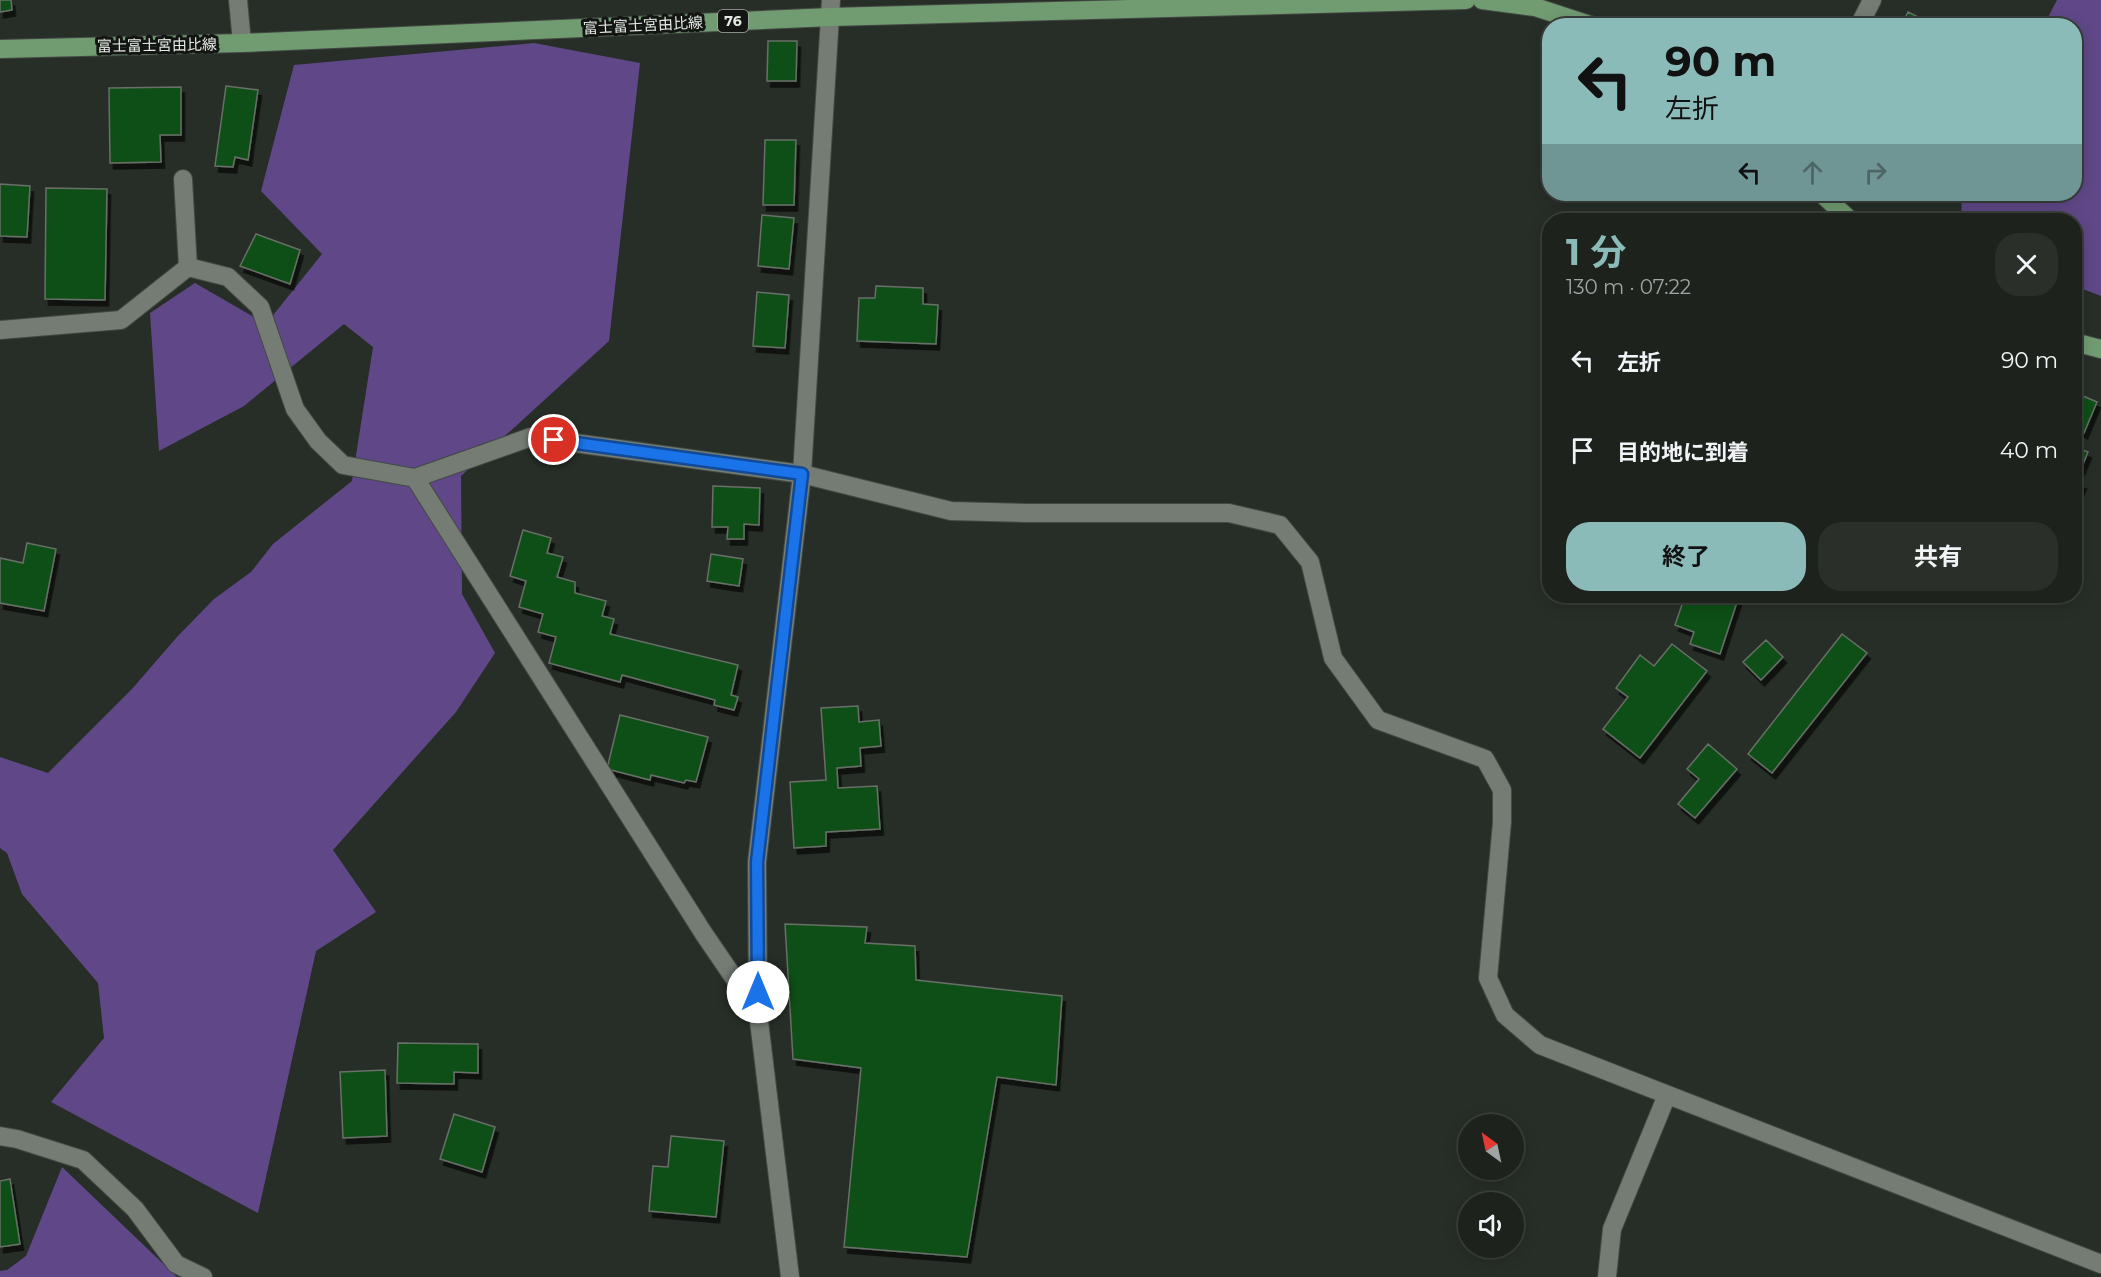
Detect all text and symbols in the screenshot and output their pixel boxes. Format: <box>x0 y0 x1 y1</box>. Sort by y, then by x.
road number: 76 <box>718 10 748 32</box>
street label: 富士富士宮由比線 <box>583 12 703 38</box>
street label: 富士富士宮由比線 <box>97 34 217 56</box>
text: 90 m <box>1665 35 1776 87</box>
icon: left <box>1566 42 1644 120</box>
text: 左折 <box>1665 92 1719 125</box>
icon: left <box>1733 156 1766 189</box>
icon: ahead <box>1796 156 1829 189</box>
icon: right <box>1859 156 1892 189</box>
text: 1 分 <box>1566 230 1626 274</box>
button: close <box>1995 233 2058 296</box>
text: 130 m · 07:22 <box>1566 275 1691 299</box>
icon: left <box>1566 344 1599 377</box>
text: 90 m <box>2001 347 2058 374</box>
text: 左折 <box>1617 349 1661 376</box>
pin <box>528 414 579 465</box>
icon: arrive <box>537 423 570 456</box>
icon: arrive <box>1566 434 1599 467</box>
text: 40 m <box>2000 437 2058 464</box>
text: 目的地に到着 <box>1617 439 1749 466</box>
button: 終了 <box>1566 522 1806 591</box>
button: 共有 <box>1818 522 2058 591</box>
position arrow <box>726 960 790 1024</box>
north arrow <box>1458 1114 1524 1180</box>
map controls <box>1458 1114 1524 1258</box>
button: sound <box>1458 1192 1524 1258</box>

